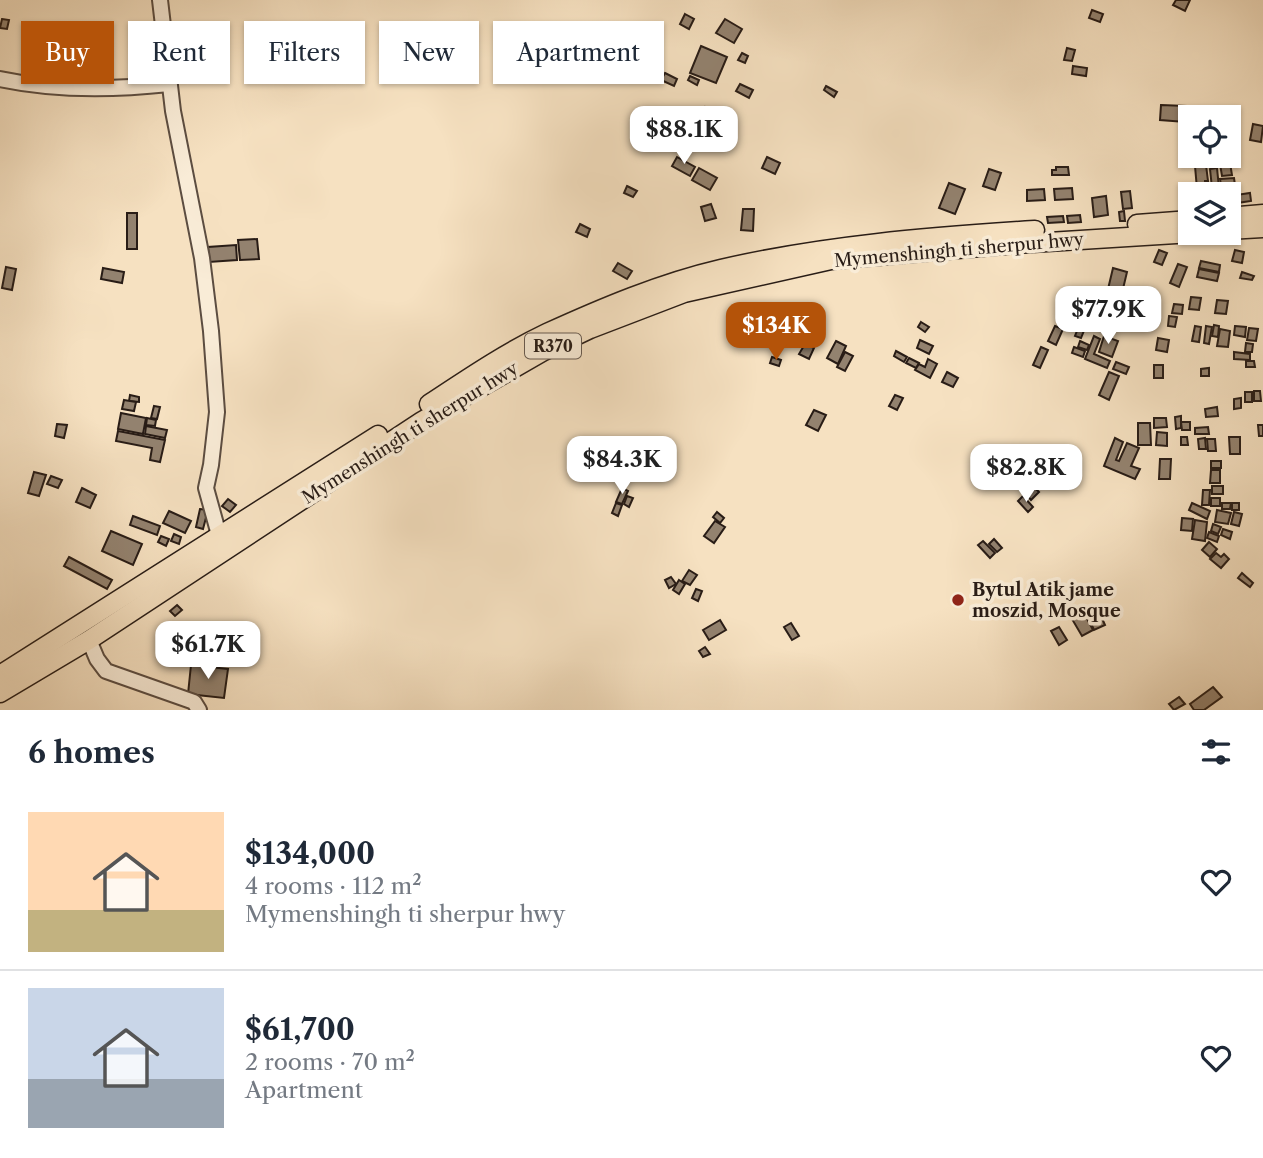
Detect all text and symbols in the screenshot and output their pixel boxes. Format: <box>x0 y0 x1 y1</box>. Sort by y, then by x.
chip: Buy <box>21 21 114 84</box>
chip: Rent <box>128 21 230 84</box>
chip: Filters <box>244 21 365 84</box>
chip: New <box>379 21 479 84</box>
chip: Apartment <box>493 21 664 84</box>
map controls <box>1178 105 1241 245</box>
button: locate <box>1178 105 1241 168</box>
pin: $88.1K <box>627 106 741 166</box>
text: $88.1K <box>646 115 722 143</box>
button: layers <box>1178 182 1241 245</box>
street label: Mymenshingh ti sherpur hwy <box>833 228 1086 272</box>
pin: $77.9K <box>1051 286 1165 346</box>
text: $77.9K <box>1071 295 1145 323</box>
pin: $134K <box>727 302 825 362</box>
text: $134K <box>742 311 810 339</box>
road number: R370 <box>525 334 581 358</box>
street label: Mymenshingh ti sherpur hwy <box>298 357 523 509</box>
pin: $84.3K <box>565 436 679 496</box>
pin: $82.8K <box>969 444 1083 504</box>
text: $84.3K <box>583 445 661 473</box>
text: $82.8K <box>986 453 1066 481</box>
place label: Bytul Atik jame moszid, Mosque <box>972 579 1121 622</box>
marker: Bytul Atik jame moszid, Mosque <box>950 592 966 608</box>
pin: $61.7K <box>151 622 265 681</box>
text: $61.7K <box>171 630 245 658</box>
icon: filters <box>1197 733 1235 771</box>
text: 6 homes <box>28 734 155 771</box>
text: $134,000 <box>245 835 375 872</box>
icon: home <box>84 840 168 924</box>
icon: heart <box>1197 863 1235 901</box>
text: 4 rooms · 112 m² <box>245 872 422 900</box>
text: Mymenshingh ti sherpur hwy <box>245 900 565 928</box>
text: $61,700 <box>245 1011 355 1048</box>
icon: home <box>84 1016 168 1100</box>
icon: heart <box>1197 1039 1235 1077</box>
text: 2 rooms · 70 m² <box>245 1048 415 1076</box>
text: Apartment <box>245 1076 363 1104</box>

